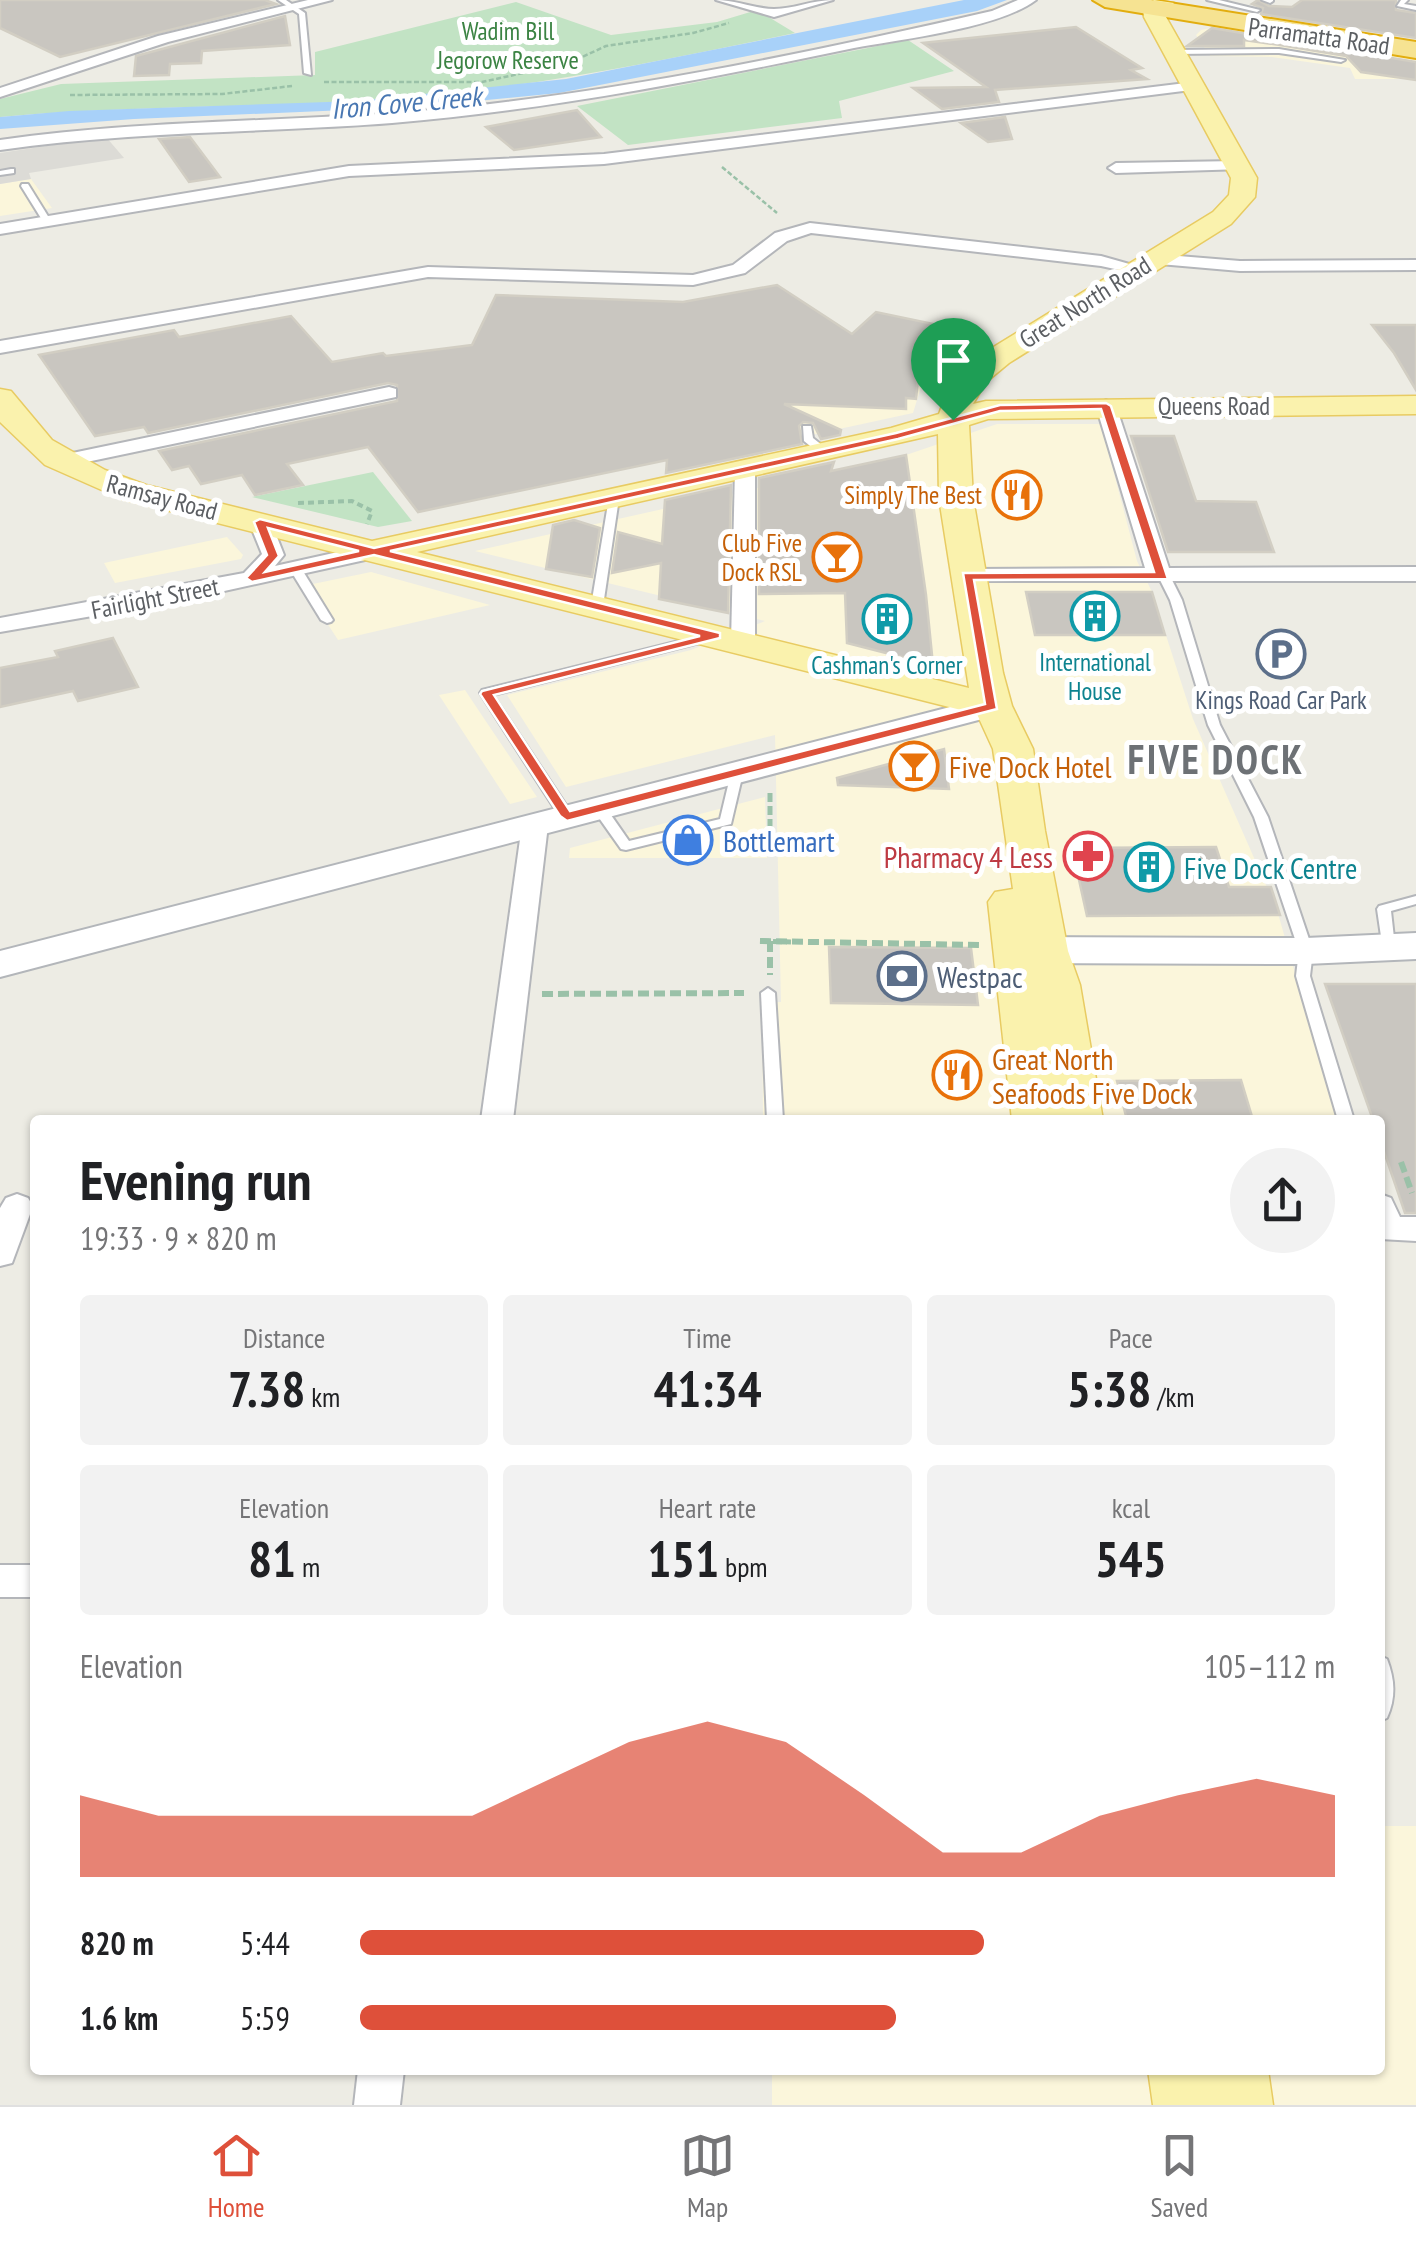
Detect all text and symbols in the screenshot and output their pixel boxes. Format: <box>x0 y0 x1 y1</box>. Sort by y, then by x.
street label: Parramatta Road <box>1246 10 1392 62</box>
park label: Wadim Bill Jegorow Reserve <box>436 15 579 76</box>
water label: Iron Cove Creek <box>329 77 486 127</box>
street label: Great North Road <box>1013 249 1157 355</box>
pin <box>911 318 996 421</box>
icon: arrive <box>926 333 981 388</box>
street label: Queens Road <box>1158 390 1270 422</box>
street label: Ramsay Road <box>103 467 221 527</box>
restaurant icon: Simply The Best <box>991 469 1043 521</box>
place label: Simply The Best <box>844 479 982 511</box>
place label: Club Five Dock RSL <box>722 527 803 588</box>
bar icon: Club Five Dock RSL <box>811 531 863 583</box>
street label: Fairlight Street <box>88 570 222 626</box>
building icon: International House <box>1069 590 1121 642</box>
building icon: Cashman's Corner <box>861 593 913 645</box>
parking icon: Kings Road Car Park <box>1255 628 1307 680</box>
place label: International House <box>1039 646 1151 707</box>
place label: Cashman's Corner <box>811 649 963 681</box>
place label: Kings Road Car Park <box>1195 684 1367 716</box>
district label: FIVE DOCK <box>1128 733 1304 785</box>
bar icon: Five Dock Hotel <box>888 740 940 792</box>
place label: Five Dock Hotel <box>949 747 1111 786</box>
shop icon: Bottlemart <box>662 814 714 866</box>
place label: Bottlemart <box>723 821 835 860</box>
pharmacy icon: Pharmacy 4 Less <box>1062 830 1114 882</box>
place label: Pharmacy 4 Less <box>884 837 1053 876</box>
building icon: Five Dock Centre <box>1123 841 1175 893</box>
place label: Five Dock Centre <box>1184 848 1357 887</box>
bank icon: Westpac <box>876 950 928 1002</box>
place label: Westpac <box>937 957 1023 996</box>
place label: Great North Seafoods Five Dock <box>992 1039 1193 1112</box>
restaurant icon: Great North Seafoods Five Dock <box>931 1049 983 1101</box>
text: Evening run <box>80 1144 312 1215</box>
button: share <box>1230 1148 1335 1253</box>
text: 19:33 · 9 × 820 m <box>80 1217 277 1259</box>
text: Distance <box>243 1319 325 1356</box>
text: Time <box>683 1319 732 1356</box>
text: Pace <box>1109 1319 1153 1356</box>
text: 7.38 <box>228 1356 305 1421</box>
text: 41:34 <box>653 1356 762 1421</box>
text: 5:38 <box>1067 1356 1151 1421</box>
text: km <box>305 1378 340 1415</box>
text: /km <box>1151 1378 1195 1415</box>
text: Elevation <box>239 1489 329 1526</box>
text: Heart rate <box>659 1489 756 1526</box>
text: kcal <box>1112 1489 1150 1526</box>
text: 81 <box>248 1526 296 1591</box>
text: 151 <box>647 1526 719 1591</box>
text: 545 <box>1095 1526 1167 1591</box>
text: m <box>296 1548 320 1585</box>
text: bpm <box>719 1548 768 1585</box>
text: Elevation <box>80 1645 183 1687</box>
text: 105–112 m <box>1204 1645 1335 1687</box>
text: 820 m <box>80 1922 154 1964</box>
text: 5:44 <box>240 1922 290 1964</box>
text: 1.6 km <box>80 1997 158 2039</box>
text: 5:59 <box>240 1997 290 2039</box>
tab: Home <box>208 2128 265 2225</box>
tab: Map <box>680 2128 735 2225</box>
tab: Saved <box>1151 2128 1208 2225</box>

